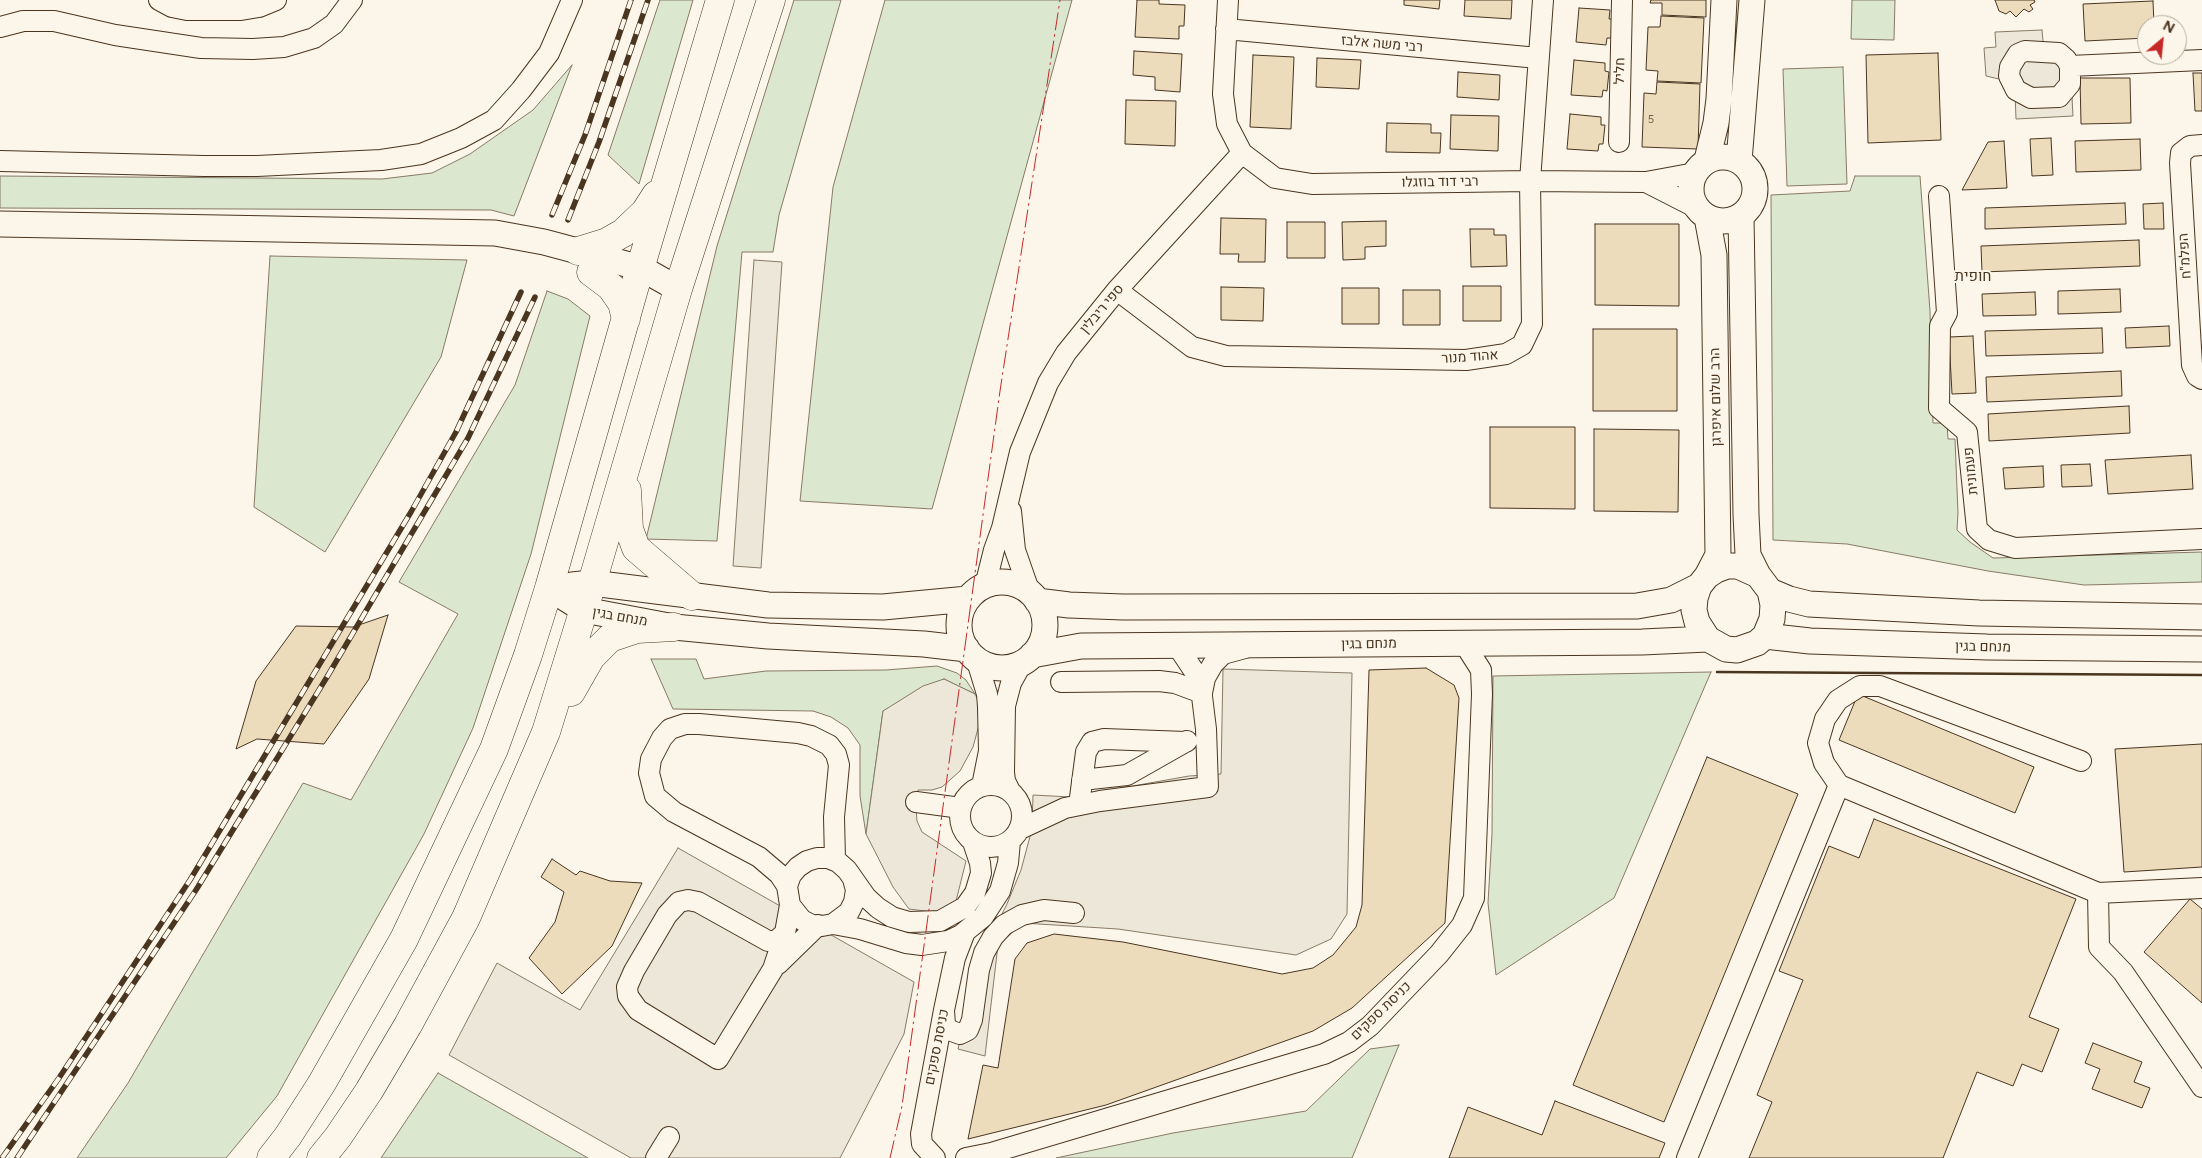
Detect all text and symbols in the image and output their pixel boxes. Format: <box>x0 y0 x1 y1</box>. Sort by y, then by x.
north arrow <box>2137 15 2187 65</box>
text: N <box>2160 17 2178 37</box>
street label: רבי משה אלבז <box>1340 32 1424 56</box>
street label: חליל <box>1611 57 1629 85</box>
house number: 5 <box>1648 113 1654 127</box>
street label: רבי דוד בוזגלו <box>1401 173 1479 191</box>
street label: הפלמ"ח <box>2175 232 2195 280</box>
district label: חופית <box>1955 268 1991 286</box>
street label: ספי ריבלין <box>1077 281 1127 337</box>
street label: אהוד מנור <box>1441 347 1499 367</box>
street label: הרב שלום איפרגן <box>1707 347 1725 447</box>
street label: פעמונית <box>1960 446 1982 496</box>
street label: מנחם בגין <box>591 604 649 630</box>
street label: מנחם בגין <box>1341 635 1397 653</box>
street label: מנחם בגין <box>1955 638 2011 656</box>
street label: כניסת ספקים <box>1347 978 1415 1044</box>
street label: כניסת ספקים <box>921 1007 953 1087</box>

